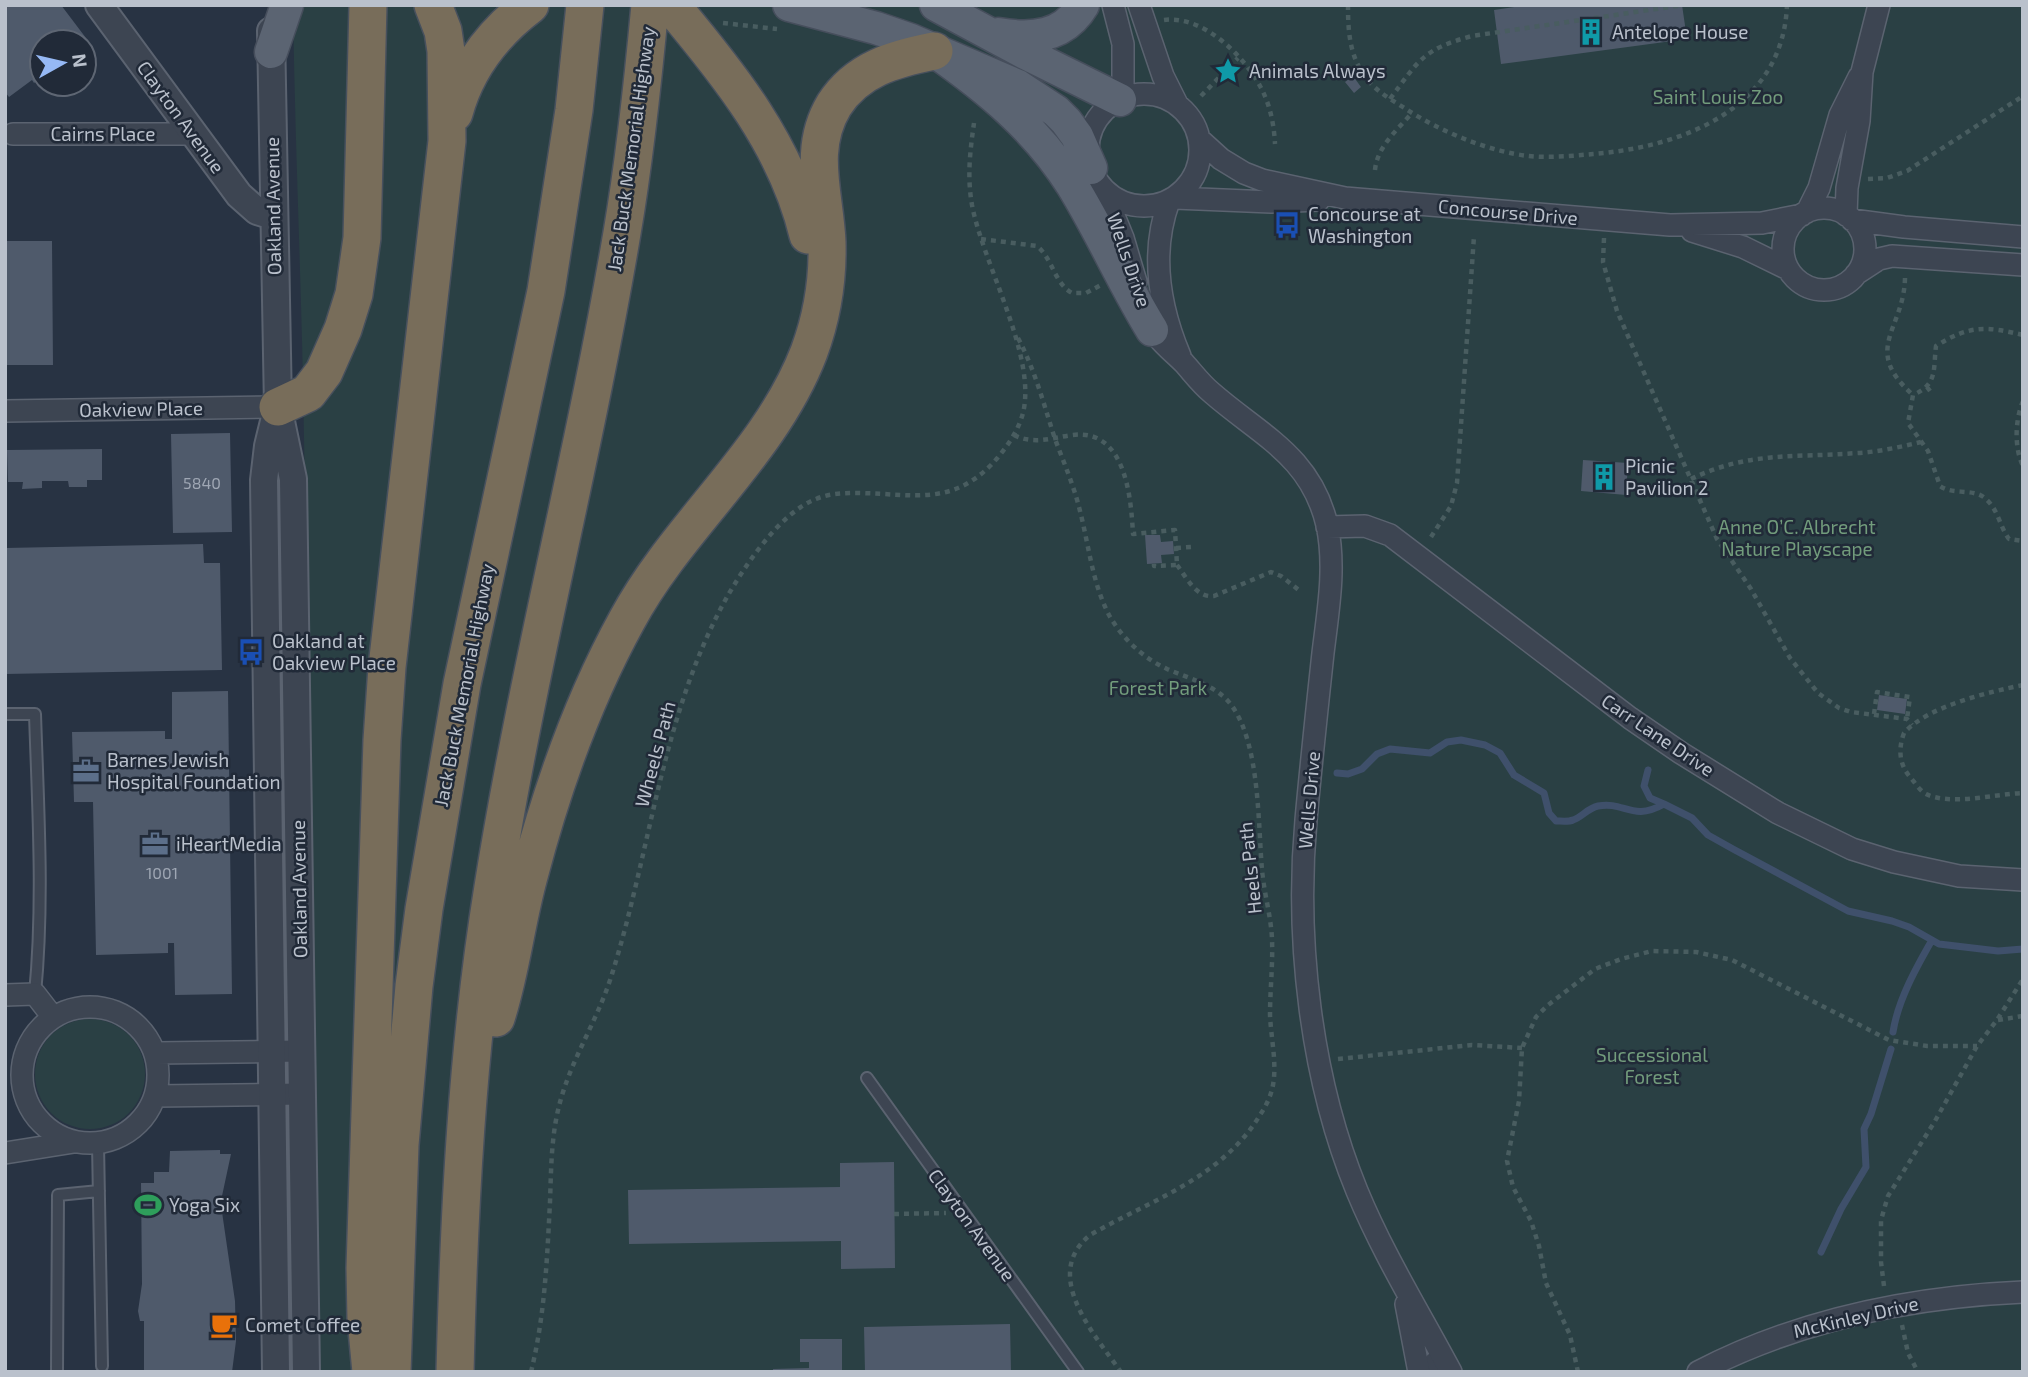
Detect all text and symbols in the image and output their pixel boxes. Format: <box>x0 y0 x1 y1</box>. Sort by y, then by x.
building icon: Antelope House <box>1576 17 1606 47</box>
place label: Antelope House <box>1612 20 1748 43</box>
street label: Jack Buck Memorial Highway <box>602 25 659 273</box>
north arrow <box>28 28 98 98</box>
text: N <box>68 52 93 69</box>
street label: Clayton Avenue <box>133 56 230 177</box>
place icon: Animals Always <box>1213 56 1243 86</box>
place label: Animals Always <box>1249 59 1386 82</box>
park label: Saint Louis Zoo <box>1653 85 1783 108</box>
street label: Cairns Place <box>50 122 156 145</box>
street label: Oakland Avenue <box>260 137 285 275</box>
street label: Concourse Drive <box>1437 194 1579 229</box>
place label: Concourse at Washington <box>1308 202 1421 247</box>
street label: Wells Drive <box>1103 210 1156 310</box>
bus stop icon: Concourse at Washington <box>1272 210 1302 240</box>
street label: Oakview Place <box>79 396 203 421</box>
place label: Picnic Pavilion 2 <box>1625 454 1708 499</box>
building icon: Picnic Pavilion 2 <box>1589 462 1619 492</box>
house number: 5840 <box>183 473 221 492</box>
park label: Anne O’C. Albrecht Nature Playscape <box>1718 515 1876 560</box>
street label: Jack Buck Memorial Highway <box>429 561 498 808</box>
place label: Oakland at Oakview Place <box>272 629 396 674</box>
bus stop icon: Oakland at Oakview Place <box>236 637 266 667</box>
park label: Forest Park <box>1109 676 1207 699</box>
street label: Carr Lane Drive <box>1597 688 1719 781</box>
street label: Wheels Path <box>629 698 680 809</box>
place label: Barnes Jewish Hospital Foundation <box>107 748 281 793</box>
street label: Wells Drive <box>1293 750 1324 850</box>
office icon: Barnes Jewish Hospital Foundation <box>71 756 101 786</box>
street label: Oakland Avenue <box>286 820 311 958</box>
street label: Heels Path <box>1233 821 1266 915</box>
office icon: iHeartMedia <box>140 829 170 859</box>
place label: iHeartMedia <box>176 832 282 855</box>
house number: 1001 <box>146 863 178 882</box>
park label: Successional Forest <box>1596 1043 1708 1088</box>
street label: Clayton Avenue <box>924 1164 1021 1285</box>
sports icon: Yoga Six <box>133 1190 163 1220</box>
place label: Yoga Six <box>169 1193 240 1216</box>
street label: McKinley Drive <box>1791 1291 1921 1342</box>
cafe icon: Comet Coffee <box>209 1310 239 1340</box>
place label: Comet Coffee <box>245 1313 360 1336</box>

